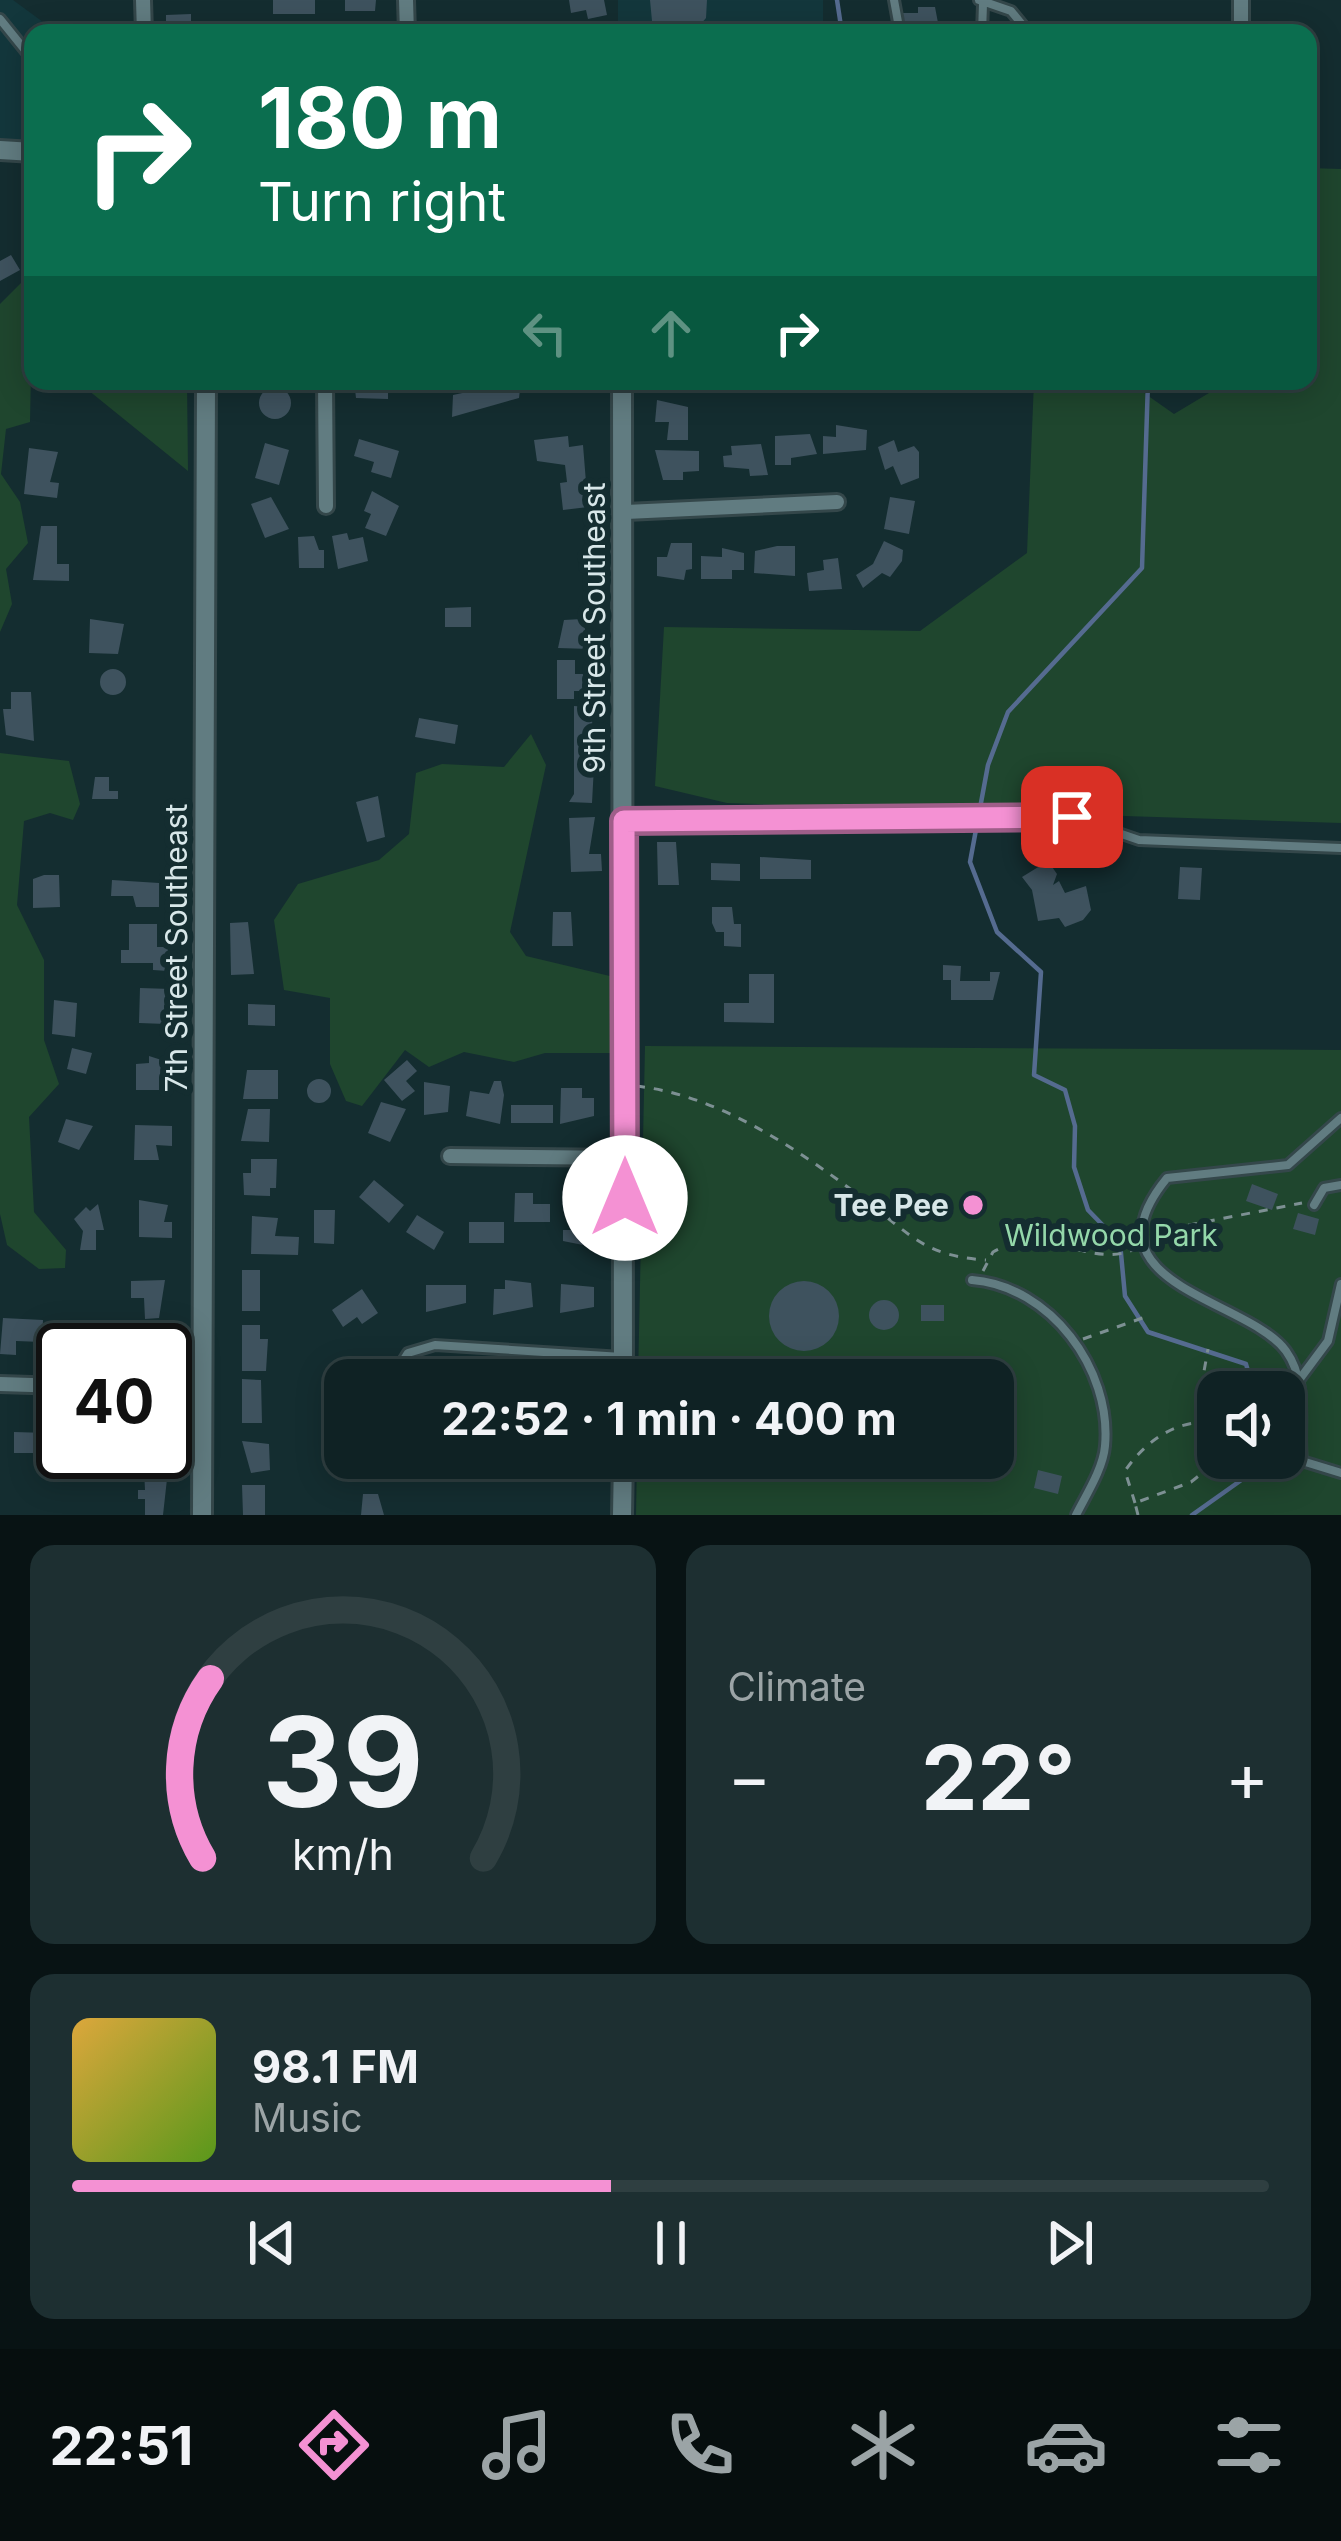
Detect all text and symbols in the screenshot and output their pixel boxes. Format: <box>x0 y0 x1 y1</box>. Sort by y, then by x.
text: 180 m <box>258 67 502 168</box>
icon: right <box>60 72 216 228</box>
text: Turn right <box>258 169 506 234</box>
icon: left <box>512 300 578 366</box>
icon: ahead <box>638 300 704 366</box>
icon: right <box>764 300 830 366</box>
street label: 9th Street Southeast <box>576 482 612 773</box>
pin <box>1021 766 1123 868</box>
icon: arrive <box>1039 784 1105 850</box>
street label: 7th Street Southeast <box>158 803 194 1092</box>
position arrow <box>562 1135 688 1261</box>
place label: Tee Pee <box>834 1187 949 1223</box>
marker: Tee Pee <box>960 1192 986 1218</box>
park label: Wildwood Park <box>1004 1217 1218 1253</box>
speed limit sign: 40 <box>36 1323 192 1479</box>
map controls <box>1197 1371 1305 1479</box>
button: sound <box>1197 1371 1305 1479</box>
text: 22:52 · 1 min · 400 m <box>441 1391 897 1446</box>
text: Climate <box>728 1663 866 1710</box>
text: 39 <box>262 1686 424 1837</box>
text: 22° <box>921 1723 1076 1832</box>
text: − <box>728 1737 771 1817</box>
text: + <box>1225 1737 1269 1817</box>
text: km/h <box>292 1827 394 1879</box>
text: 98.1 FM <box>252 2039 419 2094</box>
text: Music <box>252 2094 363 2141</box>
icon: previous <box>239 2210 305 2276</box>
icon: pause <box>638 2210 704 2276</box>
icon: next <box>1037 2210 1103 2276</box>
icon: directions <box>292 2403 376 2487</box>
icon: music <box>475 2403 559 2487</box>
icon: phone <box>658 2403 742 2487</box>
icon: climate <box>841 2403 925 2487</box>
icon: car <box>1024 2403 1108 2487</box>
icon: filters <box>1207 2403 1291 2487</box>
text: 22:51 <box>50 2413 193 2478</box>

